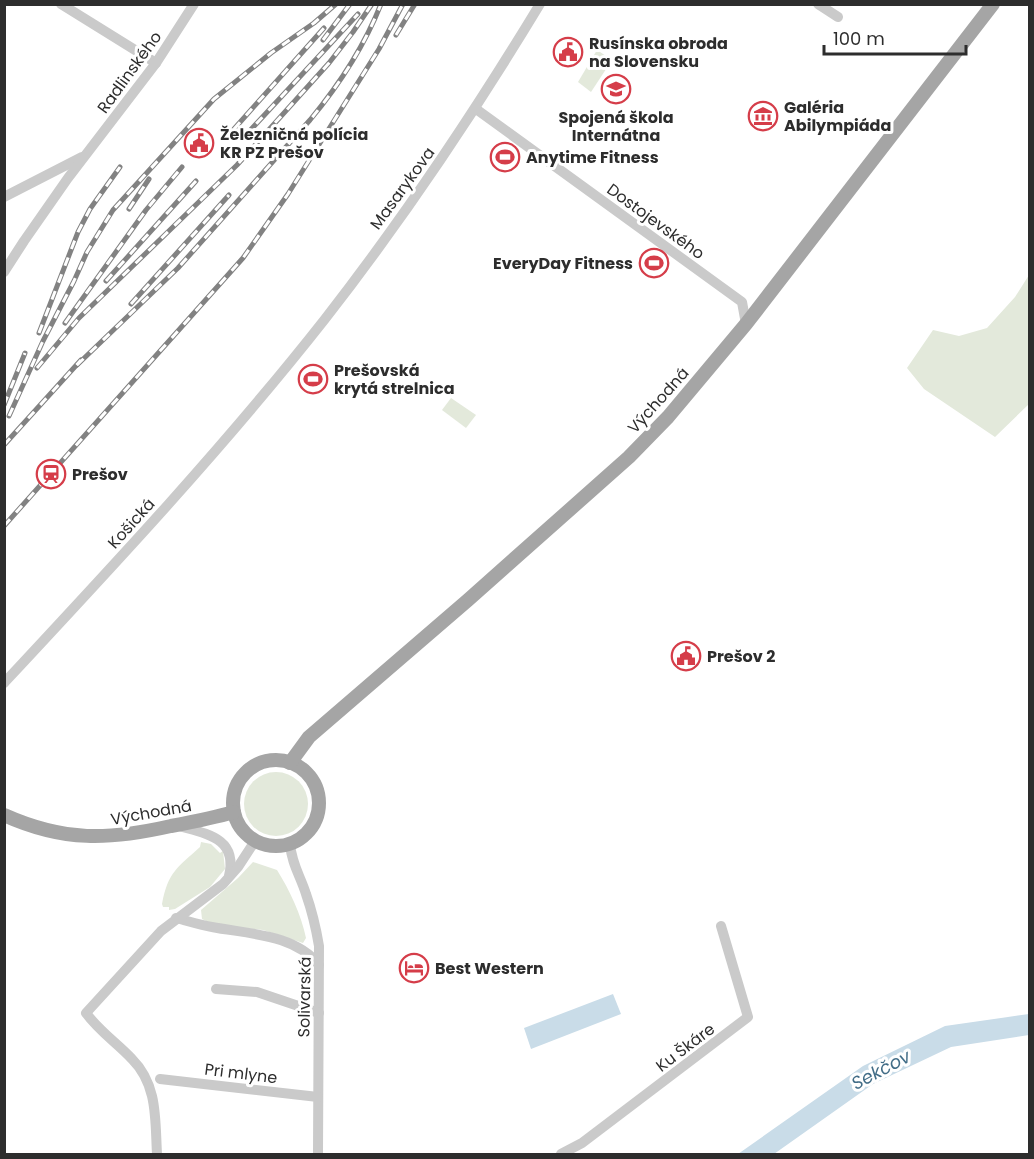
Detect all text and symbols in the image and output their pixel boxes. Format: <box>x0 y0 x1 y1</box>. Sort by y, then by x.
scale bar <box>824 18 966 56</box>
text: 100 m <box>833 26 885 51</box>
street label: Radlinského <box>92 27 167 118</box>
place label: Rusínska obroda na Slovensku <box>589 32 728 73</box>
public building icon: Rusínska obroda na Slovensku <box>552 36 584 68</box>
school or university icon: Spojená škola Internátna <box>600 73 632 105</box>
place label: Galéria Abilympiáda <box>784 96 891 137</box>
museum icon: Galéria Abilympiáda <box>747 100 779 132</box>
place label: Spojená škola Internátna <box>558 106 674 147</box>
place label: Železničná polícia KR PZ Prešov <box>220 123 368 164</box>
public building icon: Železničná polícia KR PZ Prešov <box>183 127 215 159</box>
sports icon: Anytime Fitness <box>489 141 521 173</box>
street label: Masarykova <box>365 142 440 234</box>
place label: Anytime Fitness <box>526 146 659 169</box>
street label: Dostojevského <box>602 178 709 265</box>
sports icon: EveryDay Fitness <box>638 247 670 279</box>
place label: EveryDay Fitness <box>493 252 633 275</box>
place label: Prešovská krytá strelnica <box>334 359 455 400</box>
street label: Východná <box>622 362 694 438</box>
sports icon: Prešovská krytá strelnica <box>297 363 329 395</box>
station icon: Prešov <box>35 458 67 490</box>
place label: Prešov <box>72 463 128 486</box>
street label: Košická <box>102 493 160 554</box>
public building icon: Prešov 2 <box>670 640 702 672</box>
place label: Prešov 2 <box>707 645 775 668</box>
street label: Východná <box>109 794 193 831</box>
hotel icon: Best Western <box>398 952 430 984</box>
street label: Solivarská <box>292 956 317 1038</box>
place label: Best Western <box>435 957 544 980</box>
street label: Ku Škáre <box>651 1018 720 1077</box>
water label: Sekčov <box>847 1043 915 1095</box>
street label: Pri mlyne <box>203 1058 279 1089</box>

